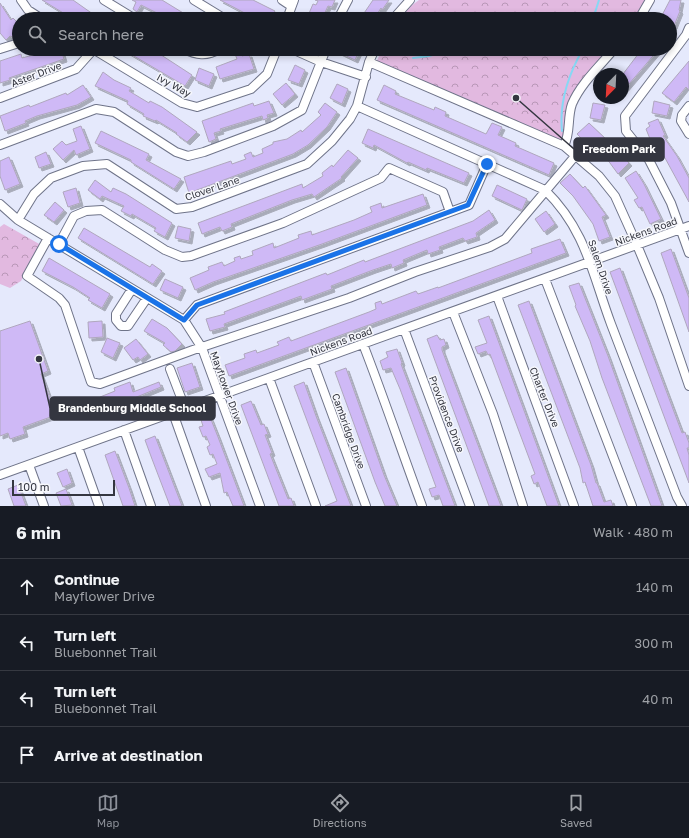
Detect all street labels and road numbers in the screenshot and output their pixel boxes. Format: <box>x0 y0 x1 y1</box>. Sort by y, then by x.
street label: Aster Drive <box>9 59 63 89</box>
street label: Ivy Way <box>155 71 194 100</box>
street label: Clover Lane <box>183 173 241 203</box>
street label: Nickens Road <box>613 214 679 248</box>
street label: Salem Drive <box>586 238 616 296</box>
street label: Nickens Road <box>308 324 374 358</box>
street label: Mayflower Drive <box>208 350 246 427</box>
street label: Charter Drive <box>528 365 563 429</box>
street label: Providence Drive <box>427 374 467 454</box>
street label: Cambridge Drive <box>330 392 368 471</box>

